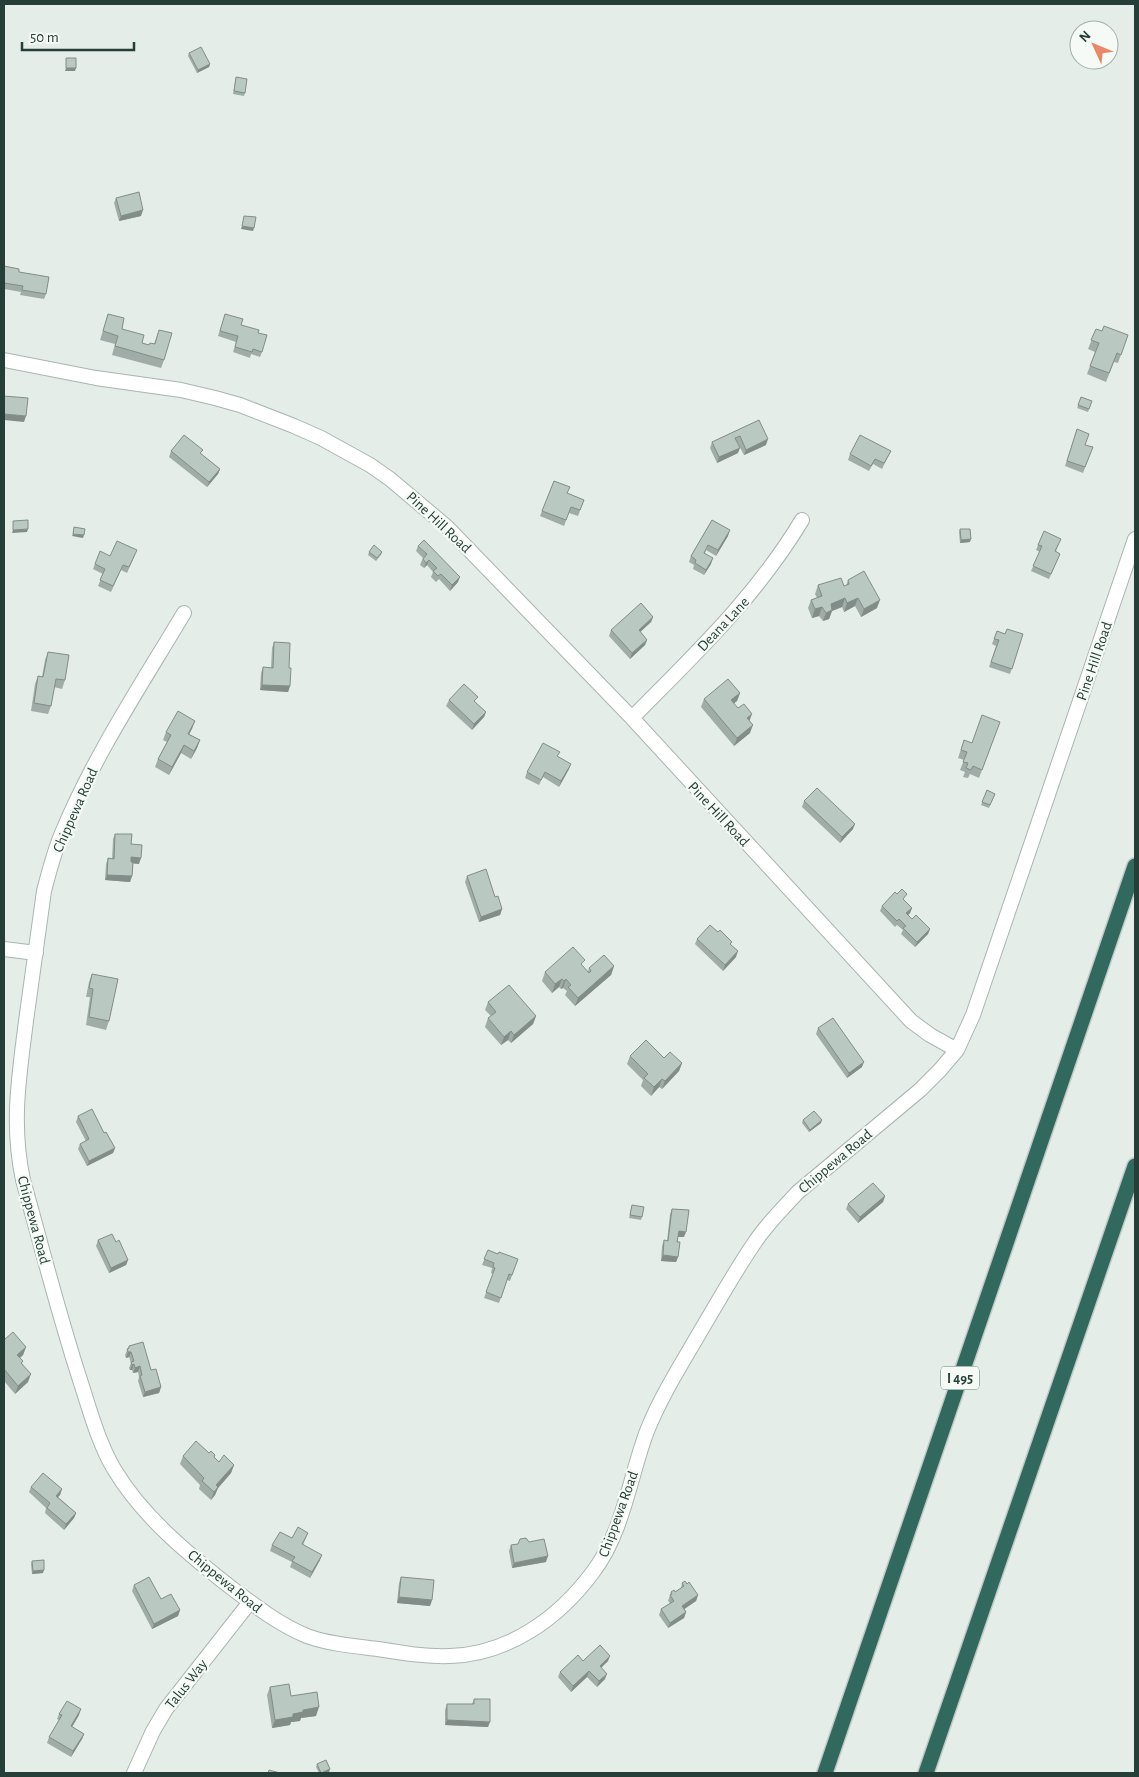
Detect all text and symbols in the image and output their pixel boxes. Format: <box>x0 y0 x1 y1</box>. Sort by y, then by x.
scale bar <box>22 20 135 52</box>
north arrow <box>1069 20 1119 70</box>
text: N <box>1077 28 1094 45</box>
text: 50 m <box>30 30 59 45</box>
street label: Pine Hill Road <box>403 489 474 556</box>
street label: Deana Lane <box>695 594 752 654</box>
street label: Pine Hill Road <box>1074 620 1115 702</box>
street label: Chippewa Road <box>50 766 101 855</box>
street label: Pine Hill Road <box>685 779 752 850</box>
street label: Chippewa Road <box>796 1126 875 1196</box>
street label: Chippewa Road <box>15 1174 53 1266</box>
road number: I 495 <box>941 1366 979 1390</box>
street label: Chippewa Road <box>596 1469 641 1559</box>
street label: Chippewa Road <box>185 1547 265 1616</box>
street label: Talus Way <box>163 1656 211 1712</box>

